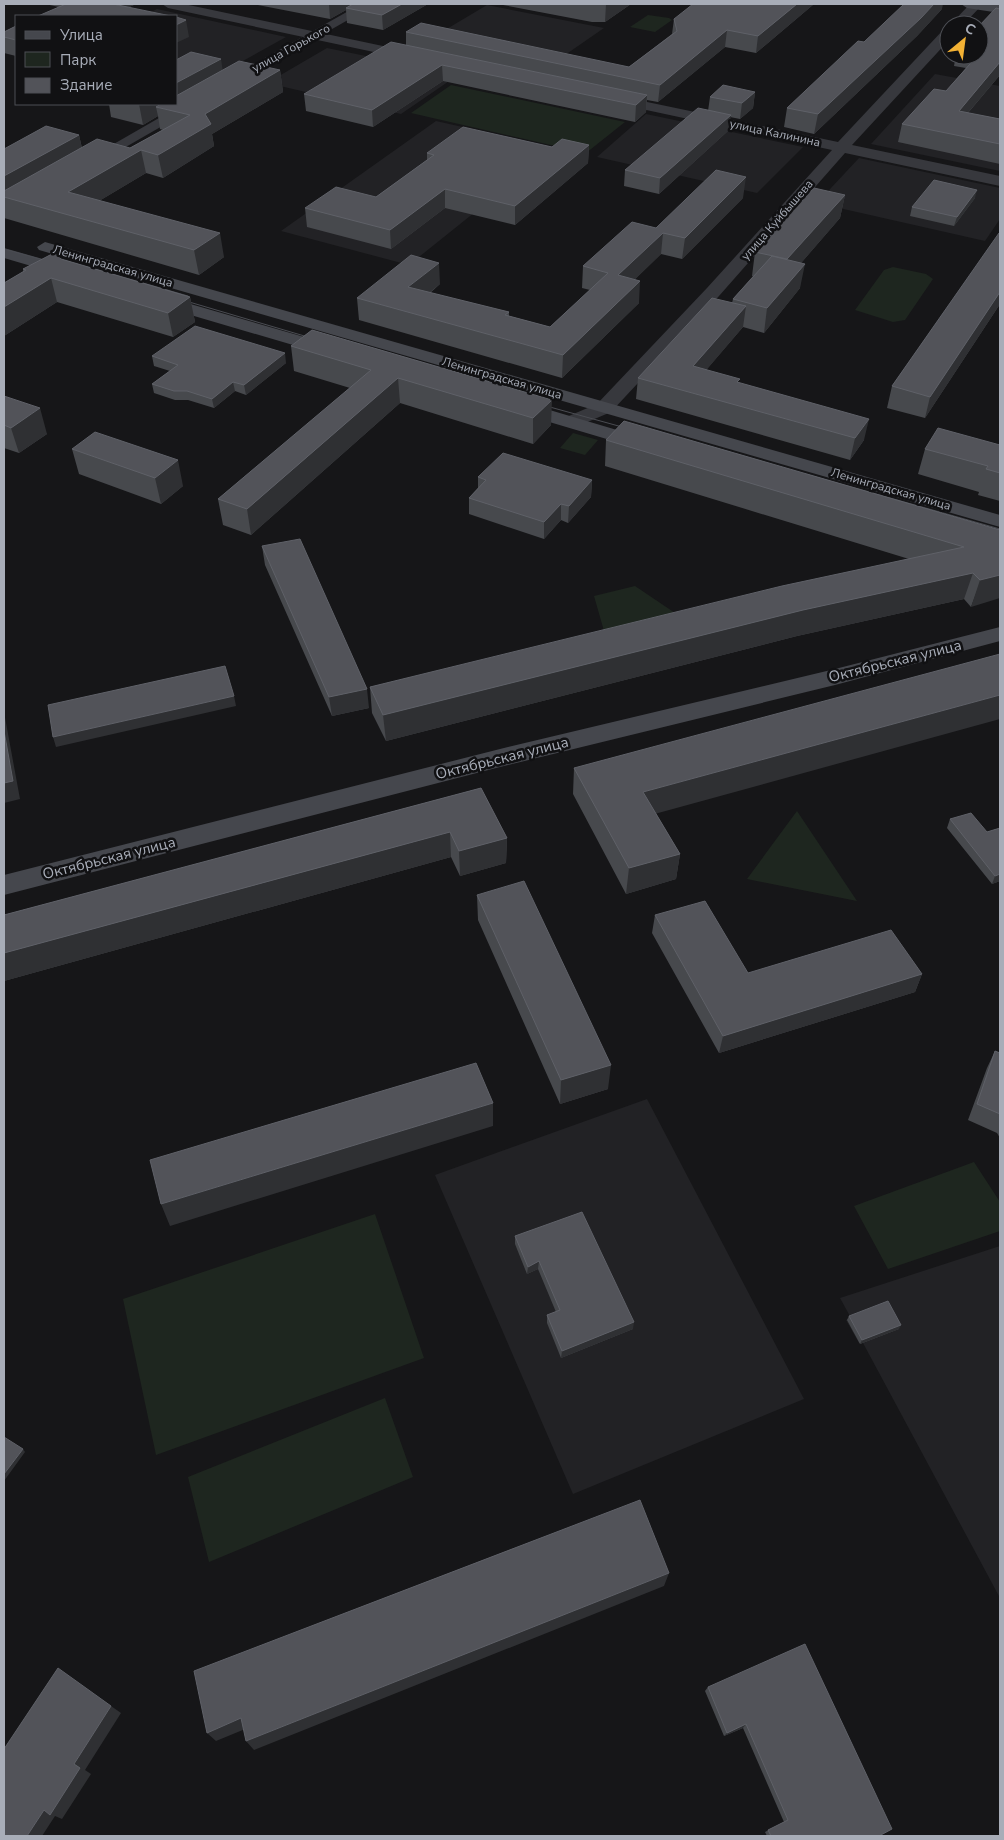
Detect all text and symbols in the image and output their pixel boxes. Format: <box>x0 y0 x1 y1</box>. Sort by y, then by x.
legend <box>15 15 178 105</box>
north arrow <box>939 15 989 65</box>
text: С <box>961 18 979 40</box>
street label: улица Горького <box>249 20 333 76</box>
text: Улица <box>59 25 103 45</box>
text: Парк <box>60 50 96 70</box>
text: Здание <box>60 75 112 95</box>
street label: улица Калинина <box>728 116 822 150</box>
street label: улица Куйбышева <box>738 176 816 264</box>
street label: Ленинградская улица <box>51 241 175 291</box>
street label: Ленинградская улица <box>440 353 564 403</box>
street label: Ленинградская улица <box>829 464 953 514</box>
street label: Октябрьская улица <box>826 635 964 687</box>
street label: Октябрьская улица <box>433 732 571 784</box>
street label: Октябрьская улица <box>40 832 178 884</box>

